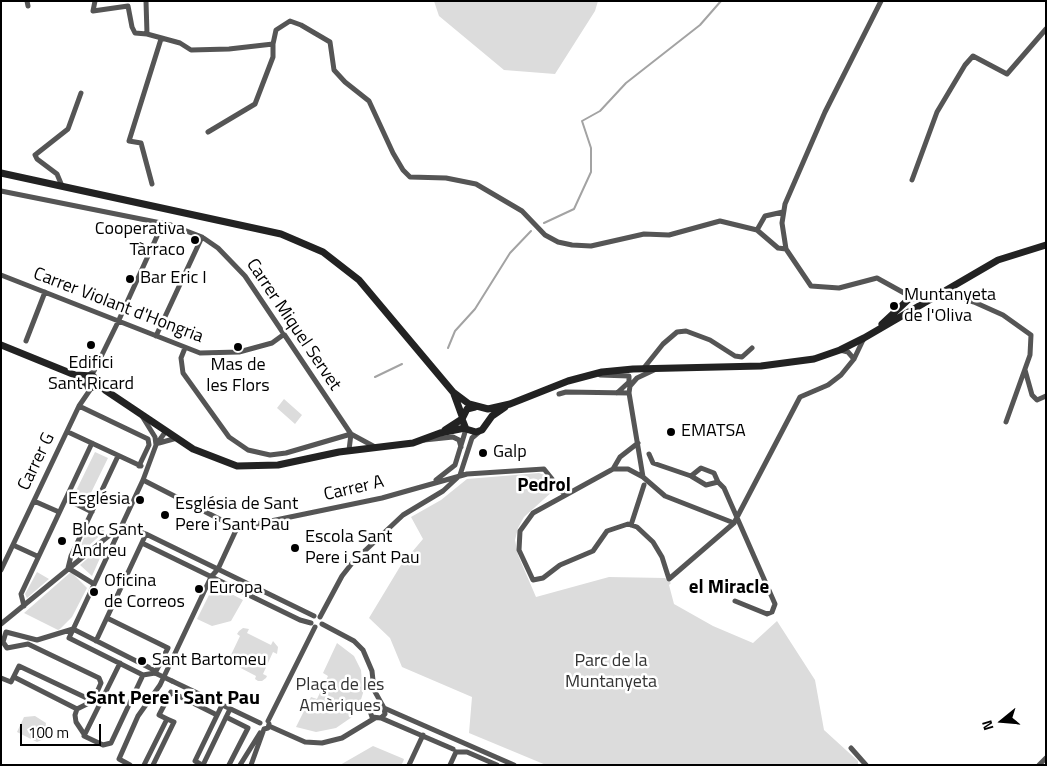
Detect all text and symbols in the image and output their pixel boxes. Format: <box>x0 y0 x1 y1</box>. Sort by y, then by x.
place label: Cooperativa Tàrraco <box>95 219 185 262</box>
marker: Cooperativa Tàrraco <box>189 234 201 246</box>
street label: Carrer Miquel Servet <box>241 255 345 395</box>
street label: Carrer Violant d'Hongria <box>30 264 206 348</box>
place label: Bar Eric I <box>140 268 207 290</box>
marker: Bar Eric I <box>124 273 136 285</box>
place label: Muntanyeta de l'Oliva <box>904 285 996 328</box>
marker: Muntanyeta de l'Oliva <box>888 300 900 312</box>
marker: Edifici Sant Ricard <box>85 339 97 351</box>
marker: Mas de les Flors <box>232 341 244 353</box>
place label: Edifici Sant Ricard <box>48 353 134 396</box>
place label: Mas de les Flors <box>206 355 270 398</box>
place label: EMATSA <box>681 421 746 443</box>
marker: EMATSA <box>665 426 677 438</box>
street label: Carrer G <box>14 430 60 494</box>
place label: Galp <box>493 442 527 464</box>
marker: Galp <box>477 447 489 459</box>
street label: Carrer A <box>322 472 386 506</box>
district label: Pedrol <box>517 475 571 497</box>
place label: Església <box>68 489 130 511</box>
marker: Església <box>134 494 146 506</box>
place label: Església de Sant Pere i Sant Pau <box>175 494 298 536</box>
marker: Església de Sant Pere i Sant Pau <box>159 509 171 521</box>
place label: Bloc Sant Andreu <box>72 520 143 562</box>
place label: Escola Sant Pere i Sant Pau <box>305 527 420 570</box>
marker: Bloc Sant Andreu <box>56 535 68 547</box>
marker: Escola Sant Pere i Sant Pau <box>289 542 301 554</box>
place label: Oficina de Correos <box>104 571 185 614</box>
district label: el Miracle <box>689 577 769 599</box>
place label: Europa <box>209 578 262 600</box>
marker: Europa <box>193 583 205 595</box>
marker: Oficina de Correos <box>88 586 100 598</box>
place label: Sant Bartomeu <box>152 650 267 672</box>
park label: Parc de la Muntanyeta <box>565 651 657 694</box>
marker: Sant Bartomeu <box>136 655 148 667</box>
park label: Plaça de les Amèriques <box>296 675 384 718</box>
district label: Sant Pere i Sant Pau <box>86 687 260 711</box>
north arrow <box>977 696 1027 746</box>
scale bar <box>22 714 104 746</box>
text: N <box>976 718 999 733</box>
text: 100 m <box>28 721 69 744</box>

